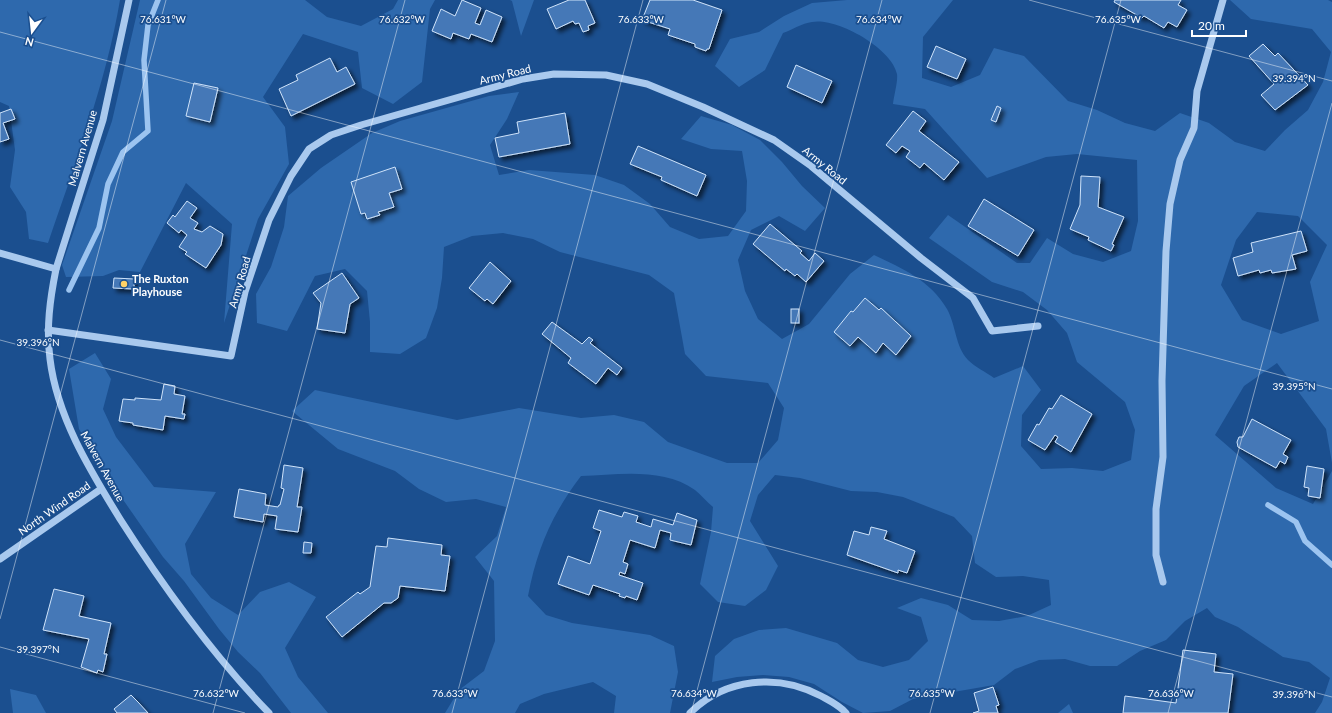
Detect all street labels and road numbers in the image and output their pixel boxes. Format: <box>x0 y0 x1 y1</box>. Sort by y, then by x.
street label: Army Road <box>478 61 532 87</box>
street label: Malvern Avenue <box>65 108 99 187</box>
street label: Army Road <box>800 143 850 187</box>
street label: Army Road <box>225 255 253 309</box>
street label: Malvern Avenue <box>78 429 128 504</box>
street label: North Wind Road <box>16 478 92 538</box>

